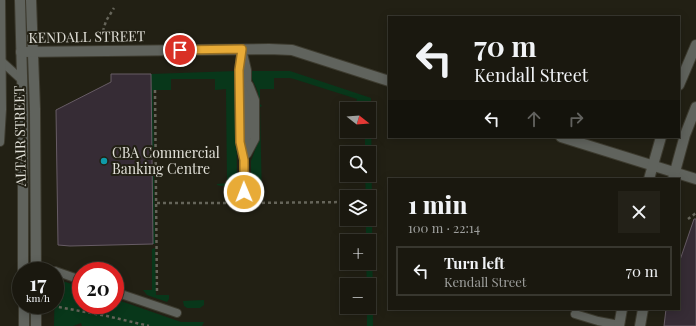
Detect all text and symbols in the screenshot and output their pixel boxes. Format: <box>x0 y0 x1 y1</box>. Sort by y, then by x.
street label: KENDALL STREET <box>28 26 146 47</box>
text: 70 m <box>474 27 537 64</box>
icon: left <box>408 32 460 84</box>
pin <box>163 33 197 67</box>
icon: arrive <box>169 39 191 61</box>
text: Kendall Street <box>474 63 588 87</box>
street label: ALTAIR STREET <box>9 85 30 187</box>
north arrow <box>340 102 376 138</box>
map controls <box>340 102 376 314</box>
icon: left <box>481 108 503 130</box>
icon: ahead <box>523 108 545 130</box>
icon: right <box>565 108 587 130</box>
place label: CBA Commercial Banking Centre <box>112 143 220 178</box>
button: search <box>340 146 376 182</box>
marker: CBA Commercial Banking Centre <box>99 156 109 166</box>
position arrow <box>223 171 265 213</box>
text: 1 min <box>408 188 467 220</box>
button: layers <box>340 190 376 226</box>
button: close <box>618 191 660 233</box>
text: 100 m · 22:14 <box>408 219 480 236</box>
button: + <box>340 234 376 270</box>
text: Turn left <box>444 253 505 273</box>
icon: left <box>410 260 432 282</box>
text: 70 m <box>626 261 658 281</box>
speed limit sign: 20 <box>72 262 124 314</box>
text: 17 <box>30 269 46 296</box>
text: Kendall Street <box>444 273 526 290</box>
button: − <box>340 278 376 314</box>
text: km/h <box>26 291 50 305</box>

